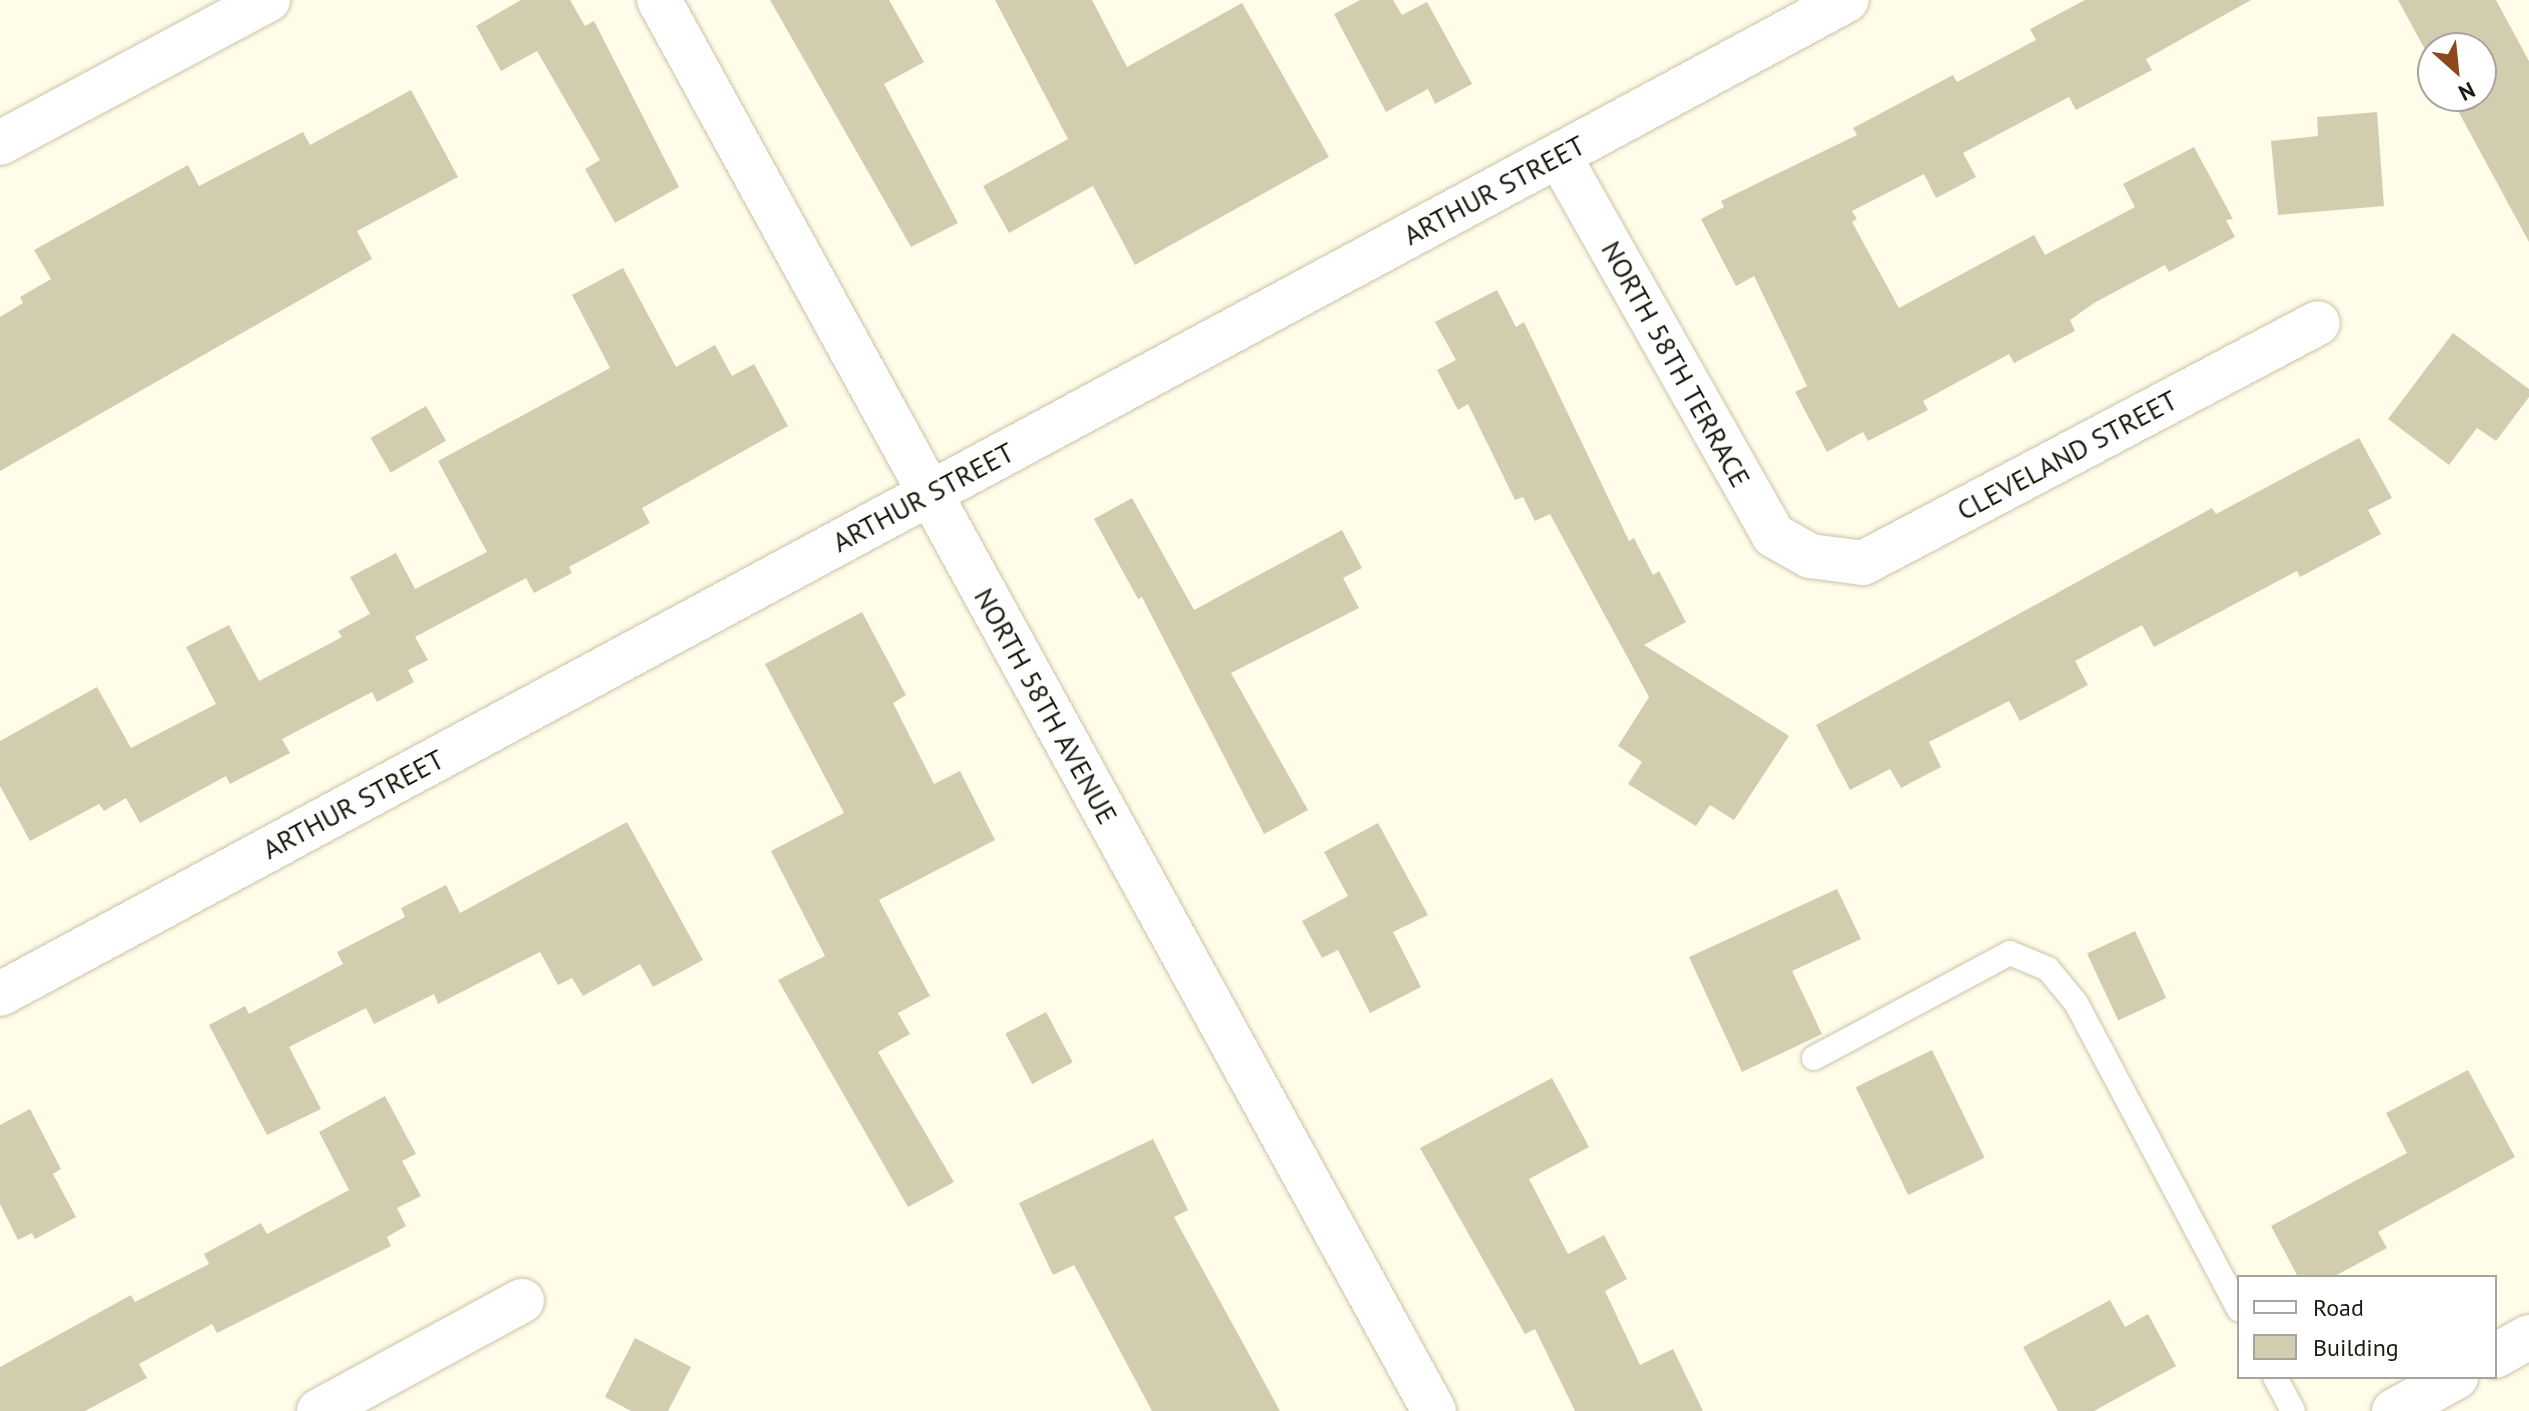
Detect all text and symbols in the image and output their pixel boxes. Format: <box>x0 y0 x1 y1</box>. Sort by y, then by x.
north arrow <box>2417 32 2497 112</box>
text: N <box>2454 76 2480 107</box>
street label: ARTHUR STREET <box>1398 128 1590 252</box>
street label: NORTH 58TH TERRACE <box>1594 235 1758 493</box>
street label: CLEVELAND STREET <box>1951 383 2183 527</box>
street label: ARTHUR STREET <box>827 435 1019 559</box>
street label: NORTH 58TH AVENUE <box>967 582 1125 830</box>
street label: ARTHUR STREET <box>257 742 449 866</box>
legend <box>2237 1275 2497 1379</box>
text: Road <box>2313 1292 2364 1323</box>
text: Building <box>2313 1332 2399 1363</box>

